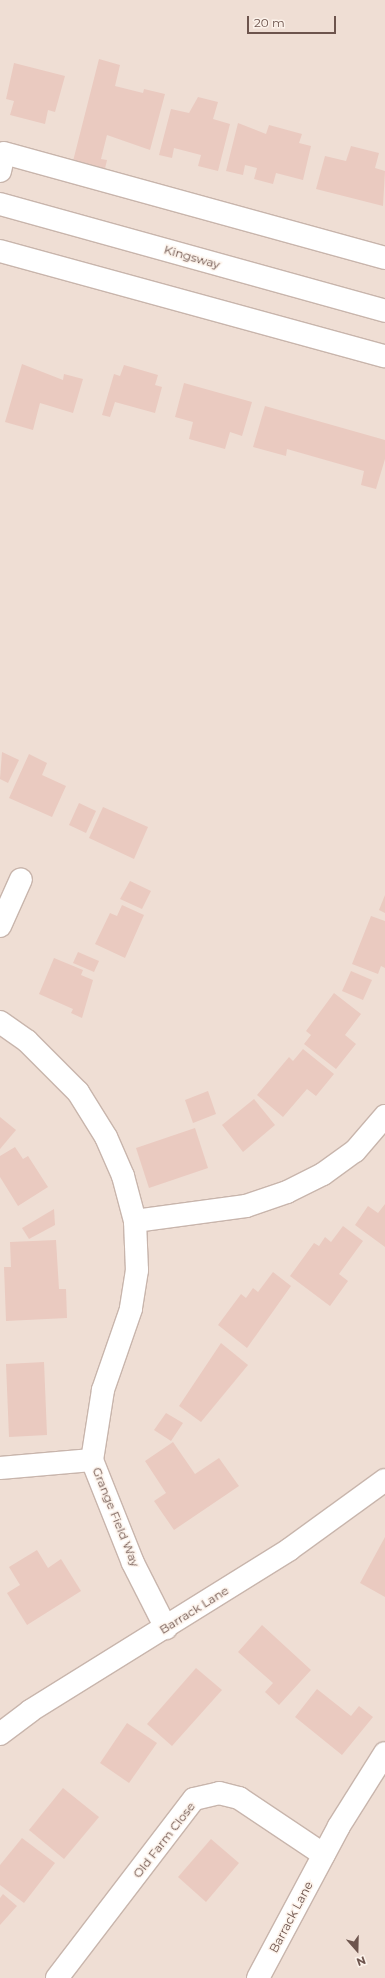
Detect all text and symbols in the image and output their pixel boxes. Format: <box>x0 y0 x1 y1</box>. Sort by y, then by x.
scale bar <box>249 8 338 34</box>
text: 20 m <box>254 15 285 30</box>
street label: Kingsway <box>162 242 222 272</box>
street label: Grange Field Way <box>89 1465 143 1569</box>
street label: Barrack Lane <box>157 1583 231 1637</box>
street label: Old Farm Close <box>130 1799 198 1881</box>
street label: Barrack Lane <box>266 1879 316 1955</box>
north arrow <box>337 1930 377 1970</box>
text: N <box>355 1953 368 1969</box>

